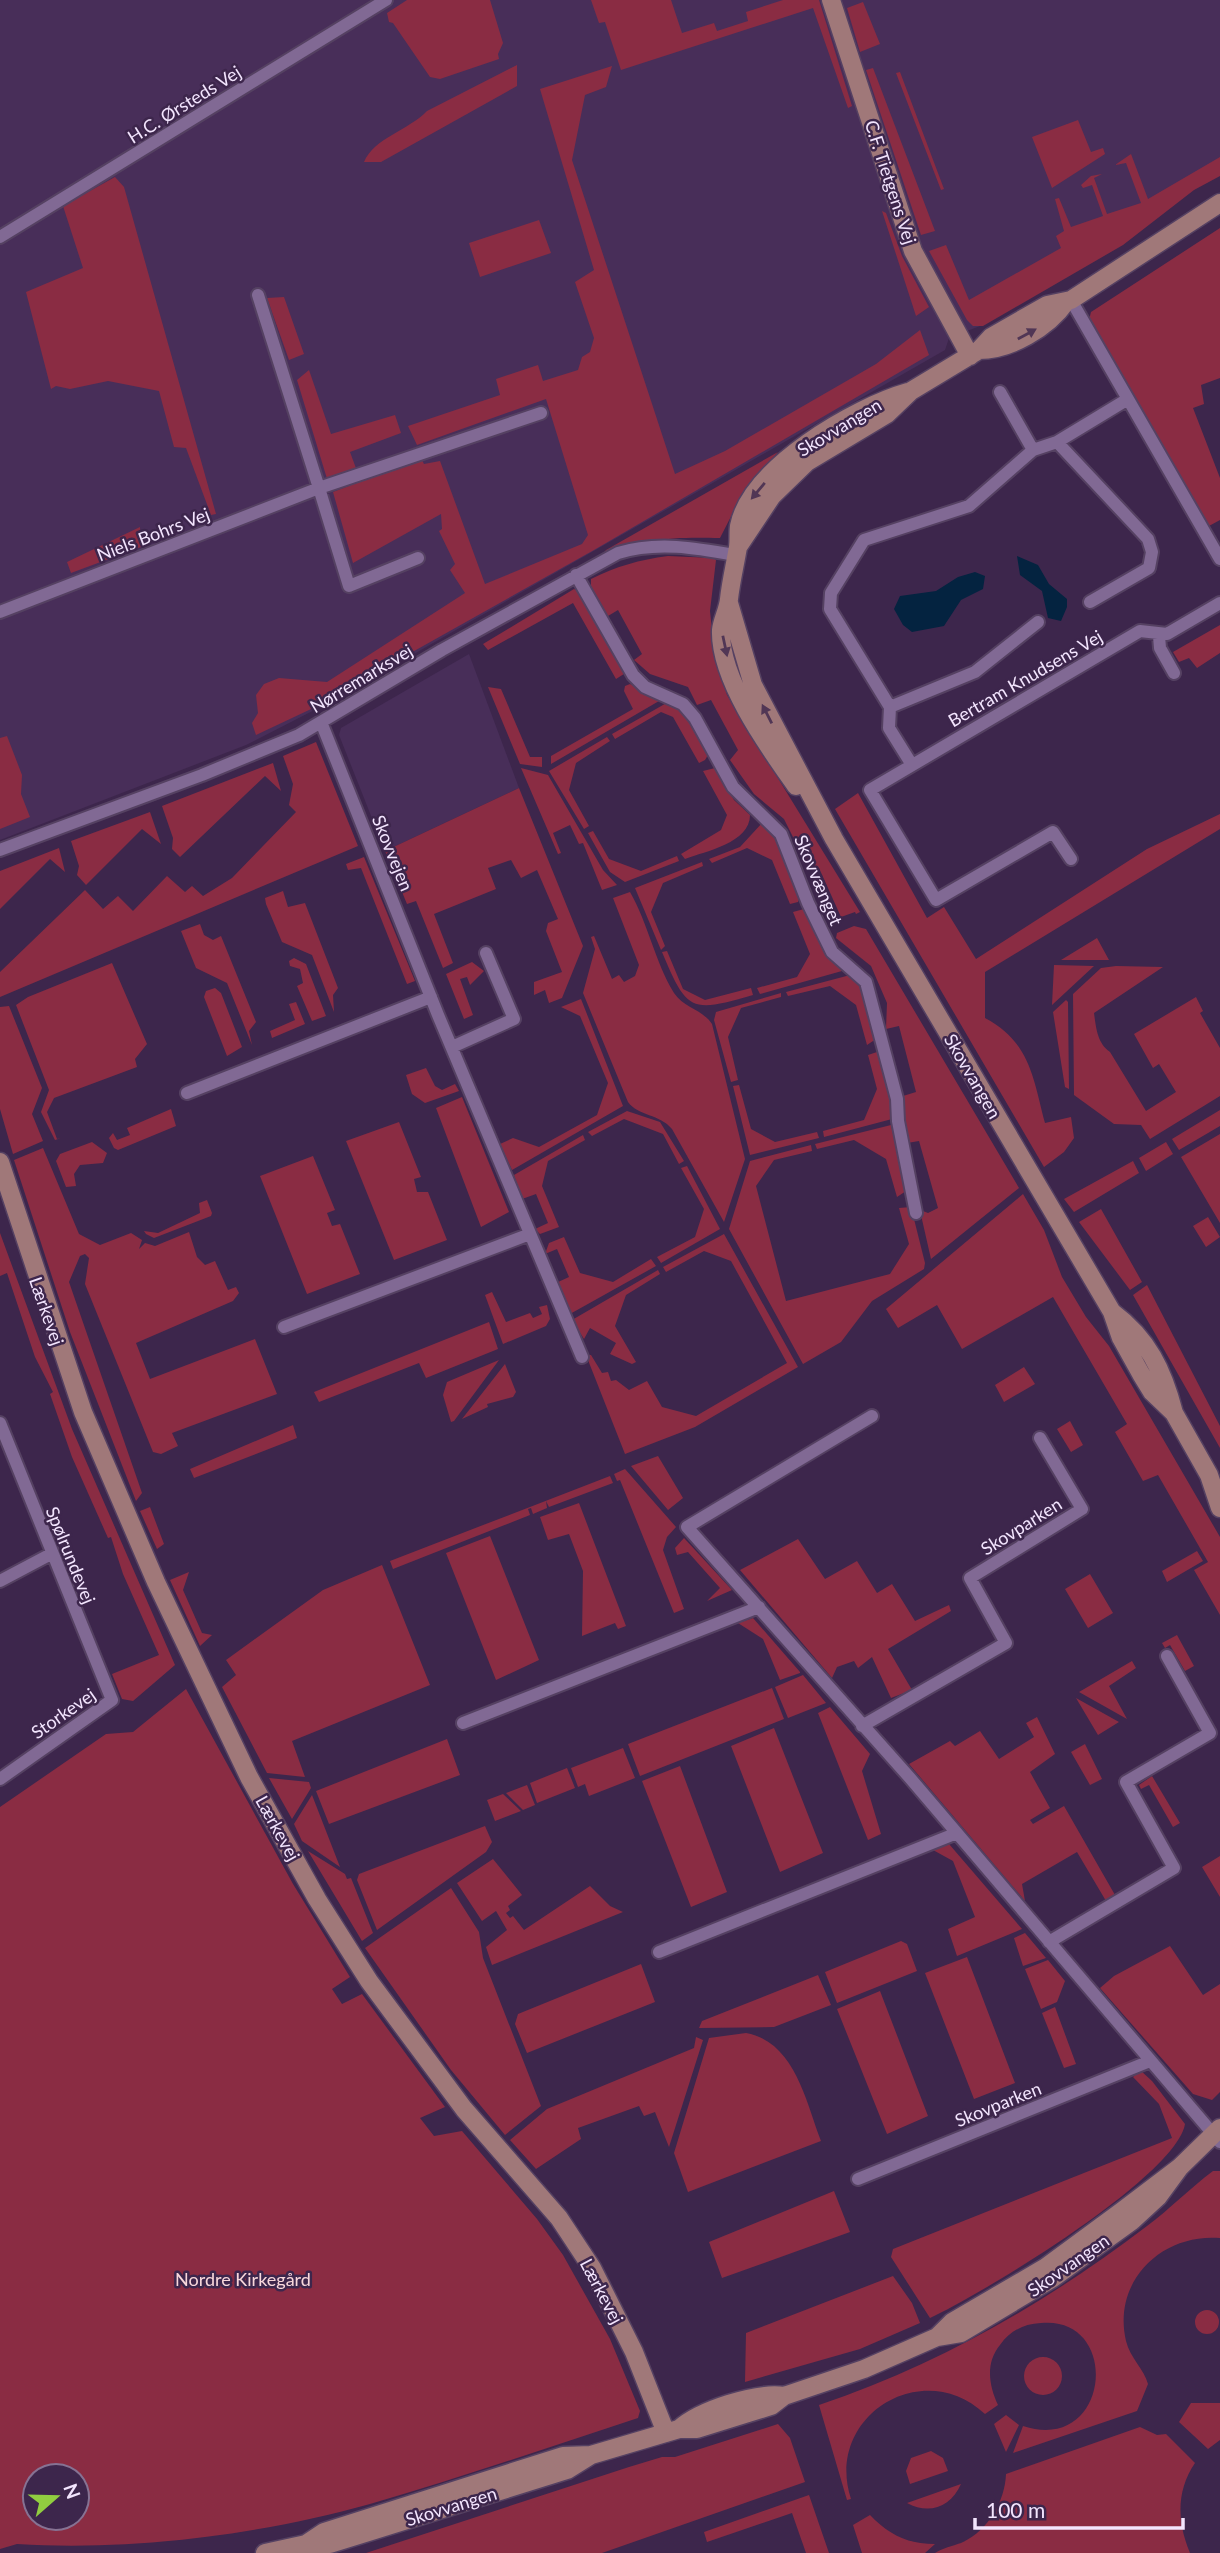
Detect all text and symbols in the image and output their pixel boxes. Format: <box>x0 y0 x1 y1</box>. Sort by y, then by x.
street label: H.C. Ørsteds Vej <box>123 60 245 148</box>
street label: C.F. Tietgens Vej <box>861 117 921 247</box>
one-way arrow <box>1017 328 1036 340</box>
street label: Skovvangen <box>793 393 885 461</box>
one-way arrow <box>751 483 766 500</box>
street label: Niels Bohrs Vej <box>94 502 212 566</box>
street label: Bertram Knudsens Vej <box>944 625 1106 731</box>
one-way arrow <box>719 635 730 657</box>
street label: Nørremarksvej <box>306 639 416 717</box>
one-way arrow <box>762 704 773 724</box>
street label: Skovvejen <box>368 812 418 894</box>
street label: Skovvænget <box>790 831 848 929</box>
street label: Skovvangen <box>940 1030 1006 1122</box>
street label: Lærkevej <box>25 1274 69 1348</box>
street label: Skovparken <box>976 1492 1066 1560</box>
street label: Spølrundevej <box>42 1503 100 1607</box>
street label: Storkevej <box>27 1683 99 1743</box>
street label: Lærkevej <box>251 1792 305 1864</box>
street label: Skovparken <box>952 2077 1044 2131</box>
street label: Skovvangen <box>1023 2229 1113 2301</box>
street label: Lærkevej <box>576 2254 628 2328</box>
park label: Nordre Kirkegård <box>175 2268 311 2290</box>
north arrow <box>21 2462 91 2532</box>
text: N <box>59 2480 86 2502</box>
street label: Skovvangen <box>403 2482 499 2530</box>
scale bar <box>975 2486 1183 2530</box>
text: 100 m <box>986 2497 1045 2522</box>

